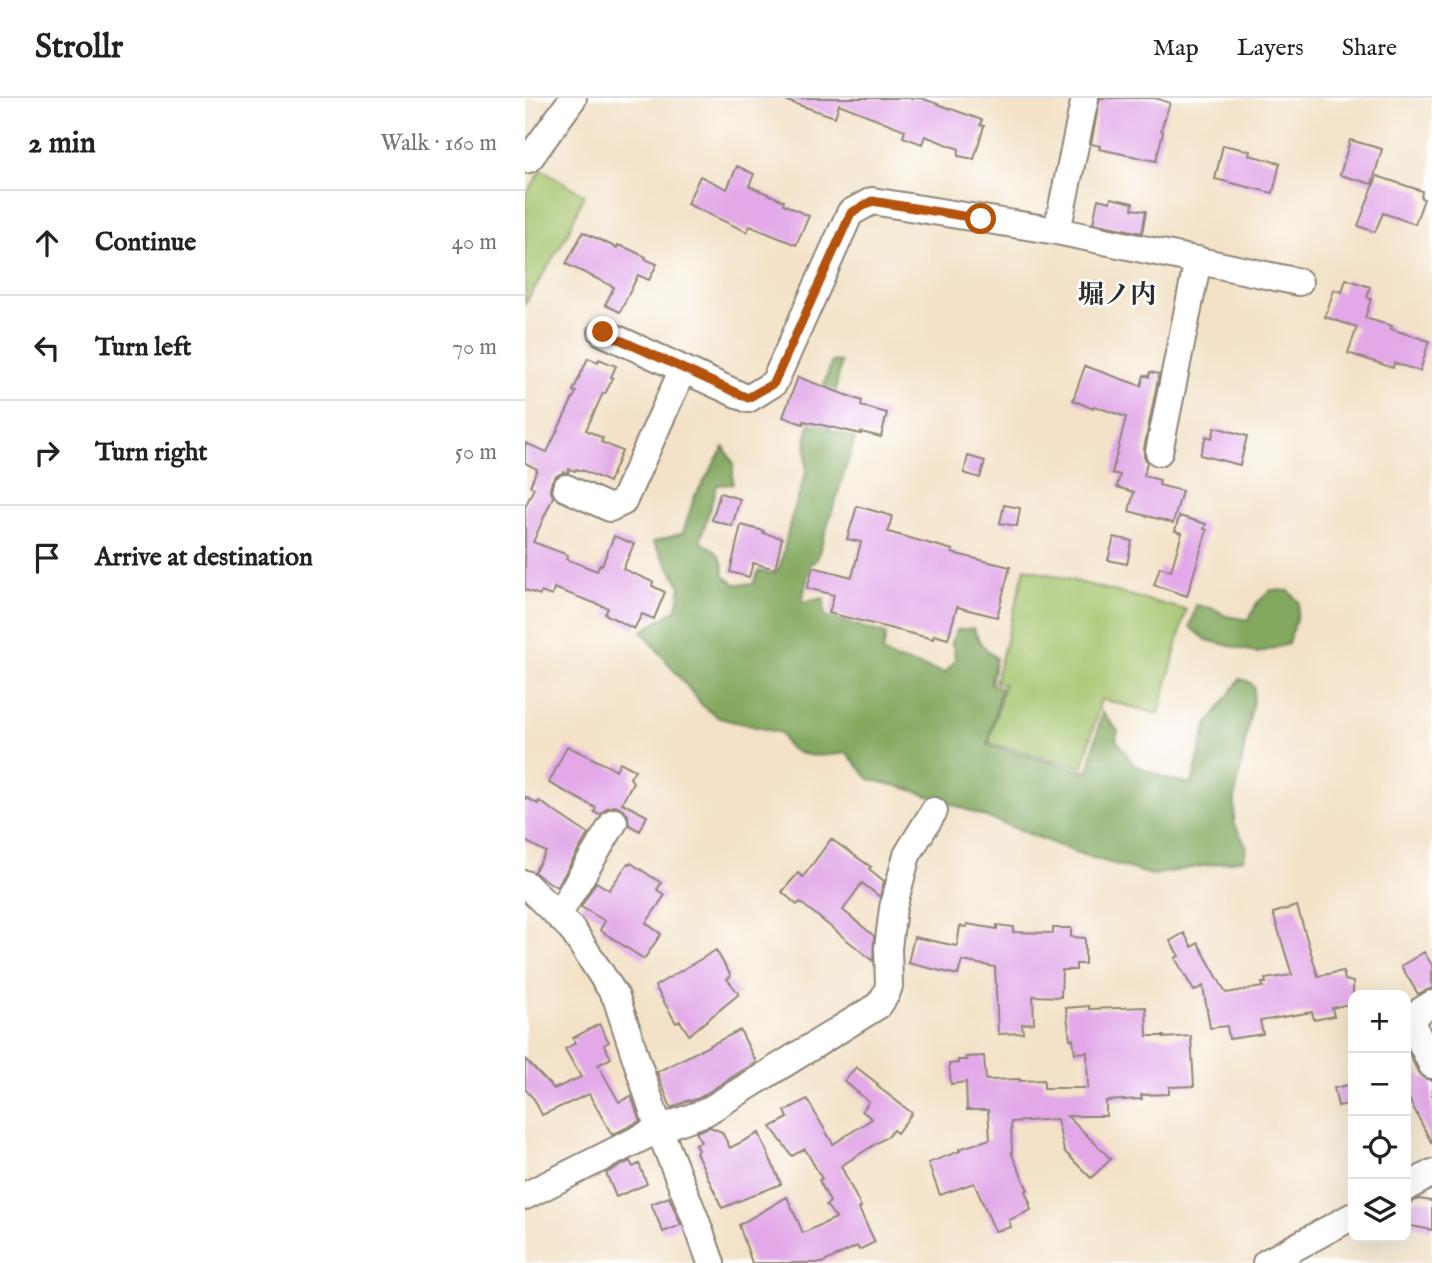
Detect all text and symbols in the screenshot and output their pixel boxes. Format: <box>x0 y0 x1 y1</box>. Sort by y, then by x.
text: Strollr <box>35 27 123 69</box>
text: Map <box>1153 33 1199 64</box>
text: Layers <box>1237 33 1304 64</box>
text: Share <box>1342 33 1397 64</box>
text: 2 min <box>28 125 96 163</box>
text: Walk · 160 m <box>380 129 497 158</box>
route start <box>965 203 996 234</box>
icon: ahead <box>28 224 66 262</box>
text: Continue <box>95 226 196 259</box>
text: 40 m <box>452 228 497 257</box>
district label: 堀ノ内 <box>1078 279 1156 312</box>
route end <box>587 316 618 347</box>
icon: left <box>28 329 66 367</box>
text: Turn left <box>95 331 192 364</box>
text: 70 m <box>452 333 497 362</box>
icon: right <box>28 434 66 472</box>
text: Turn right <box>95 436 208 469</box>
text: 50 m <box>455 438 497 467</box>
icon: arrive <box>28 539 66 577</box>
text: Arrive at destination <box>95 541 313 574</box>
map controls <box>1348 990 1411 1242</box>
button: + <box>1348 990 1411 1053</box>
button: − <box>1348 1053 1411 1116</box>
button: locate <box>1348 1116 1411 1179</box>
button: layers <box>1348 1179 1411 1242</box>

